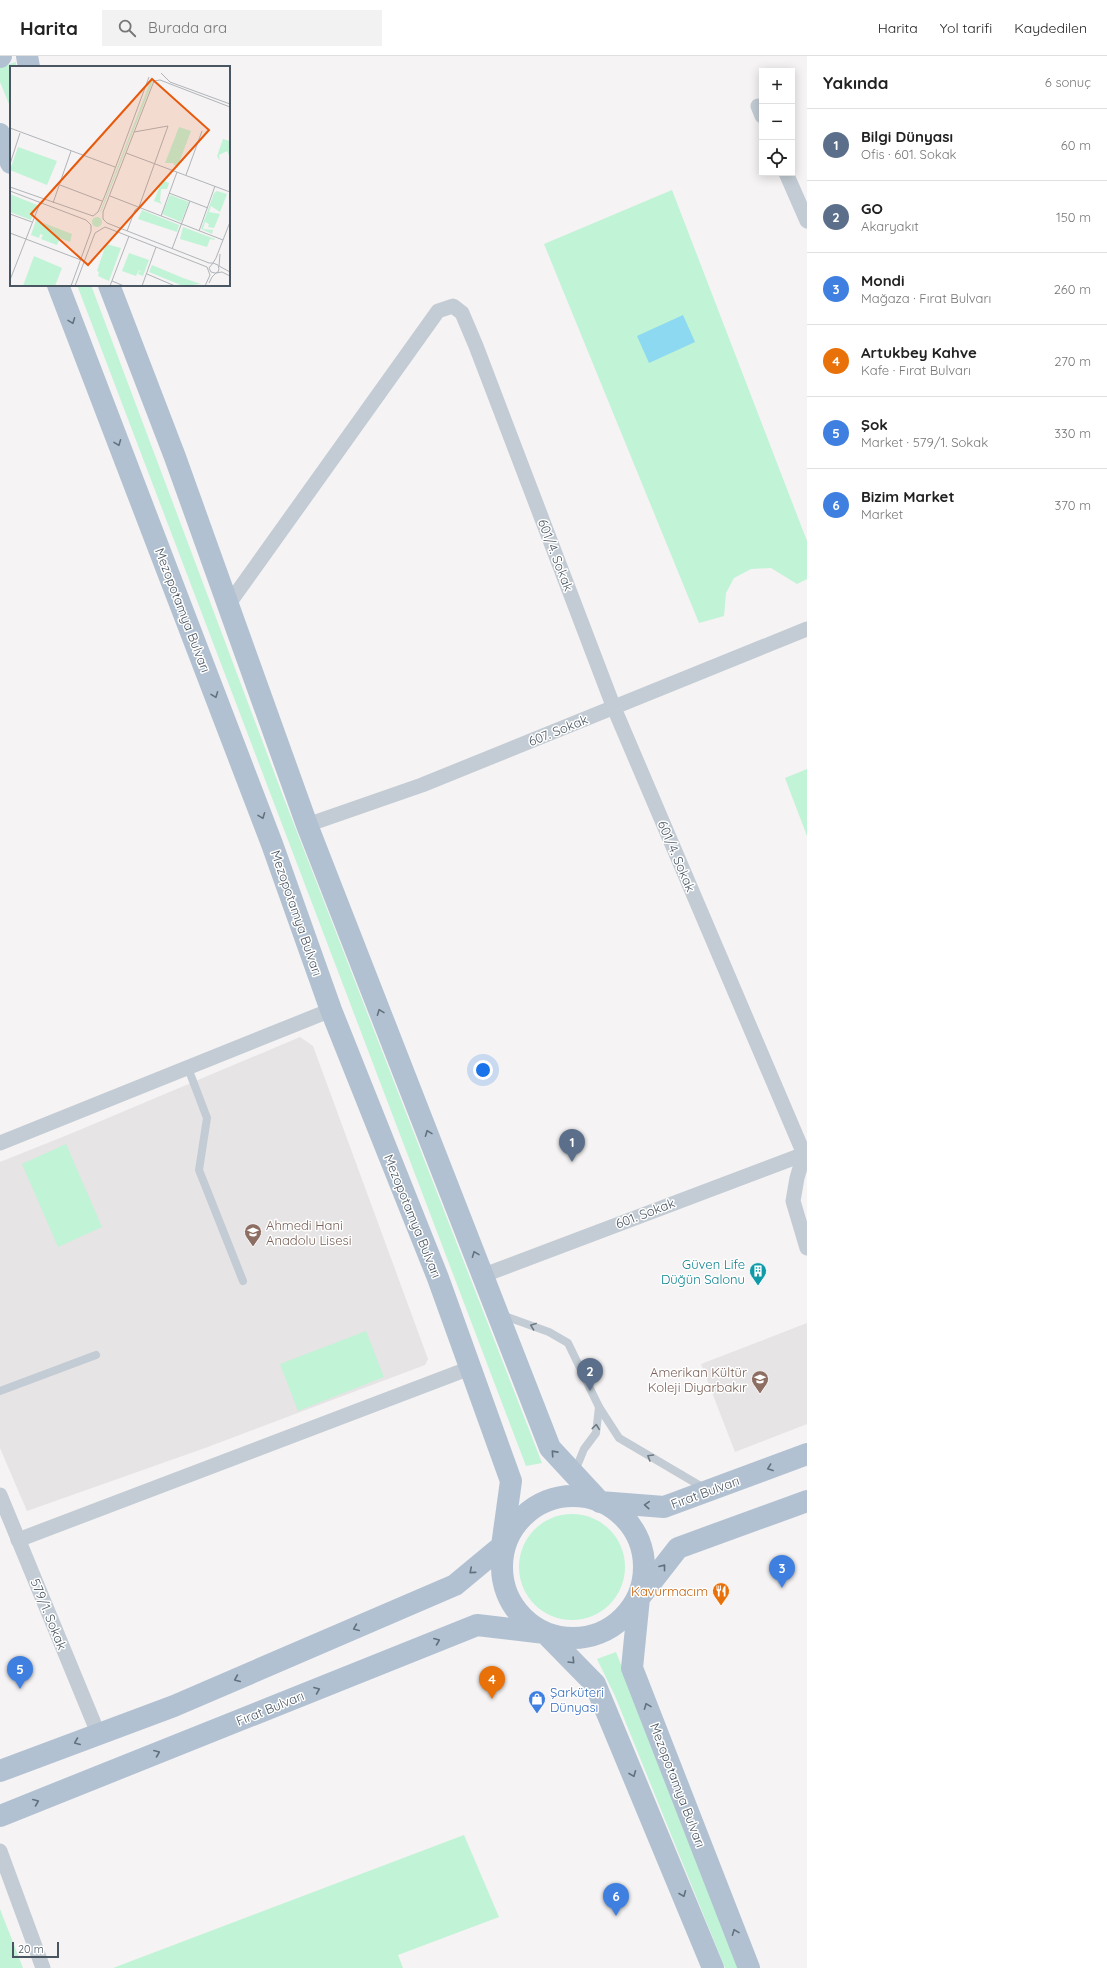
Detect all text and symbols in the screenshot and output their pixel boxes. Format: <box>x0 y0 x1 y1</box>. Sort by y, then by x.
search box <box>102 10 382 46</box>
text: Harita <box>20 16 78 40</box>
icon: search <box>116 17 138 39</box>
text: Burada ara <box>148 18 227 37</box>
text: Harita <box>878 19 918 37</box>
text: Yol tarifi <box>940 19 992 37</box>
text: Kaydedilen <box>1014 19 1087 37</box>
inset map <box>10 66 230 286</box>
map controls <box>759 68 795 176</box>
button: + <box>759 68 795 104</box>
text: Yakında <box>823 72 888 93</box>
text: 6 sonuç <box>1045 74 1091 90</box>
button: − <box>759 104 795 140</box>
text: Bilgi Dünyası <box>861 127 953 146</box>
text: 1 <box>833 137 839 153</box>
text: 60 m <box>1061 137 1091 153</box>
button: locate <box>759 140 795 176</box>
text: Ofis · 601. Sokak <box>861 146 957 162</box>
text: GO <box>861 199 883 218</box>
text: 2 <box>832 209 840 225</box>
text: 150 m <box>1056 209 1091 225</box>
text: Akaryakıt <box>861 218 919 234</box>
text: Mondi <box>861 271 905 290</box>
text: 3 <box>833 281 839 297</box>
text: 260 m <box>1054 281 1091 297</box>
text: Mağaza · Fırat Bulvarı <box>861 290 991 306</box>
one-way arrow <box>67 318 75 325</box>
text: Artukbey Kahve <box>861 343 977 362</box>
text: 4 <box>832 353 840 369</box>
text: 270 m <box>1054 353 1091 369</box>
text: Kafe · Fırat Bulvarı <box>861 362 971 378</box>
text: Şok <box>861 415 888 434</box>
text: 5 <box>832 425 840 441</box>
text: 330 m <box>1054 425 1091 441</box>
text: Market · 579/1. Sokak <box>861 434 988 450</box>
one-way arrow <box>114 439 122 446</box>
text: Bizim Market <box>861 487 955 506</box>
text: 6 <box>832 497 840 513</box>
text: 370 m <box>1054 497 1091 513</box>
text: Market <box>861 506 903 522</box>
street label: 601/4. Sokak <box>535 517 577 593</box>
street label: Mezopotamya Bulvarı <box>152 546 214 674</box>
one-way arrow <box>211 691 219 698</box>
street label: 607. Sokak <box>526 711 590 749</box>
one-way arrow <box>257 813 265 820</box>
street label: 601/4. Sokak <box>655 818 699 894</box>
street label: Mezopotamya Bulvarı <box>268 848 326 978</box>
one-way arrow <box>377 1009 385 1016</box>
your location <box>473 1060 493 1080</box>
pin: 1 <box>559 1129 585 1162</box>
one-way arrow <box>424 1130 432 1137</box>
street label: Mezopotamya Bulvarı <box>381 1152 445 1280</box>
street label: 601. Sokak <box>613 1194 677 1232</box>
place label: Ahmedi Hani Anadolu Lisesi <box>266 1217 351 1248</box>
school or university icon: Ahmedi Hani Anadolu Lisesi <box>243 1222 263 1247</box>
one-way arrow <box>472 1251 480 1258</box>
place label: Güven Life Düğün Salonu <box>661 1256 745 1287</box>
building icon: Güven Life Düğün Salonu <box>748 1261 768 1286</box>
one-way arrow <box>529 1322 536 1330</box>
pin: 2 <box>577 1358 603 1391</box>
place label: Amerikan Kültür Koleji Diyarbakır <box>648 1364 747 1395</box>
school or university icon: Amerikan Kültür Koleji Diyarbakır <box>750 1369 770 1394</box>
one-way arrow <box>591 1423 600 1430</box>
one-way arrow <box>552 1450 559 1457</box>
one-way arrow <box>647 1454 654 1461</box>
one-way arrow <box>767 1463 774 1471</box>
street label: Fırat Bulvarı <box>668 1472 742 1512</box>
one-way arrow <box>644 1501 650 1510</box>
pin: 3 <box>769 1555 795 1588</box>
one-way arrow <box>658 1564 665 1571</box>
one-way arrow <box>470 1566 477 1573</box>
street label: 579/1. Sokak <box>27 1576 71 1652</box>
restaurant icon: Kavurmacım <box>711 1581 731 1606</box>
place label: Kavurmacım <box>631 1583 708 1599</box>
one-way arrow <box>353 1623 360 1631</box>
one-way arrow <box>434 1638 441 1646</box>
pin: 5 <box>7 1656 33 1689</box>
one-way arrow <box>568 1656 575 1664</box>
pin: 4 <box>479 1666 505 1699</box>
one-way arrow <box>233 1674 241 1682</box>
place label: Şarküteri Dünyası <box>550 1684 604 1715</box>
one-way arrow <box>313 1686 320 1694</box>
street label: Fırat Bulvarı <box>234 1687 306 1729</box>
shop icon: Şarküteri Dünyası <box>527 1689 547 1714</box>
one-way arrow <box>644 1703 652 1710</box>
street label: Mezopotamya Bulvarı <box>647 1721 709 1849</box>
one-way arrow <box>73 1737 80 1745</box>
one-way arrow <box>153 1750 160 1758</box>
one-way arrow <box>628 1770 636 1778</box>
one-way arrow <box>33 1798 40 1806</box>
pin: 6 <box>603 1883 629 1916</box>
one-way arrow <box>678 1891 686 1898</box>
one-way arrow <box>731 1928 739 1935</box>
scale bar <box>12 1940 59 1959</box>
text: 20 m <box>18 1942 44 1956</box>

